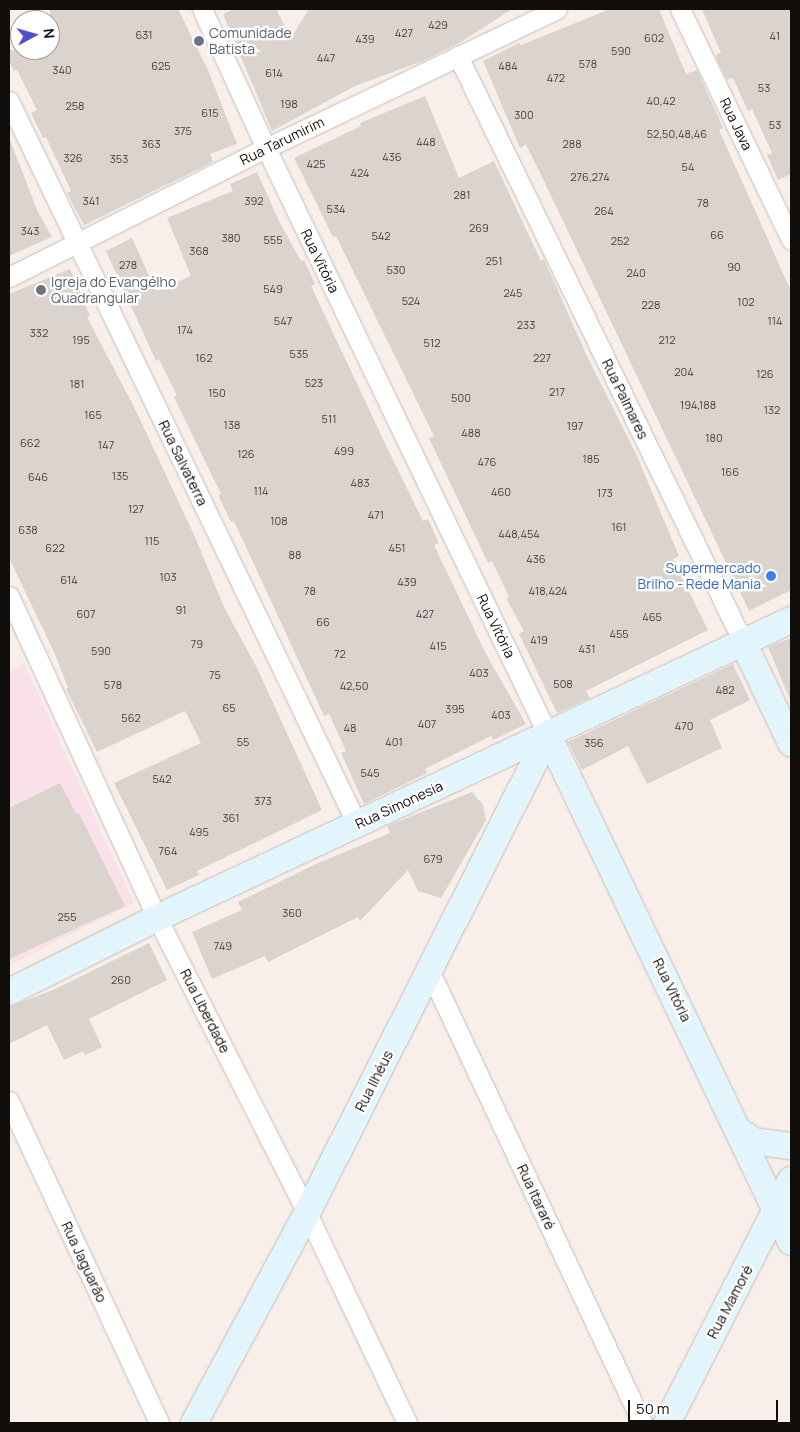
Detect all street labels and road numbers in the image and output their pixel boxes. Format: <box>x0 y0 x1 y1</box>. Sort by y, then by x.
street label: Rua Java <box>716 95 756 153</box>
street label: Rua Tarumirim <box>237 113 327 169</box>
street label: Rua Vitória <box>297 226 343 296</box>
street label: Rua Palmares <box>598 356 652 442</box>
street label: Rua Salvaterra <box>155 418 211 508</box>
street label: Rua Vitória <box>473 591 519 661</box>
street label: Rua Simonesia <box>353 777 445 833</box>
street label: Rua Vitória <box>649 955 695 1025</box>
street label: Rua Liberdade <box>177 966 233 1056</box>
street label: Rua Ilhéus <box>351 1048 397 1114</box>
street label: Rua Itararé <box>514 1162 558 1232</box>
street label: Rua Jaguarão <box>58 1219 110 1305</box>
street label: Rua Mamoré <box>704 1262 756 1342</box>

